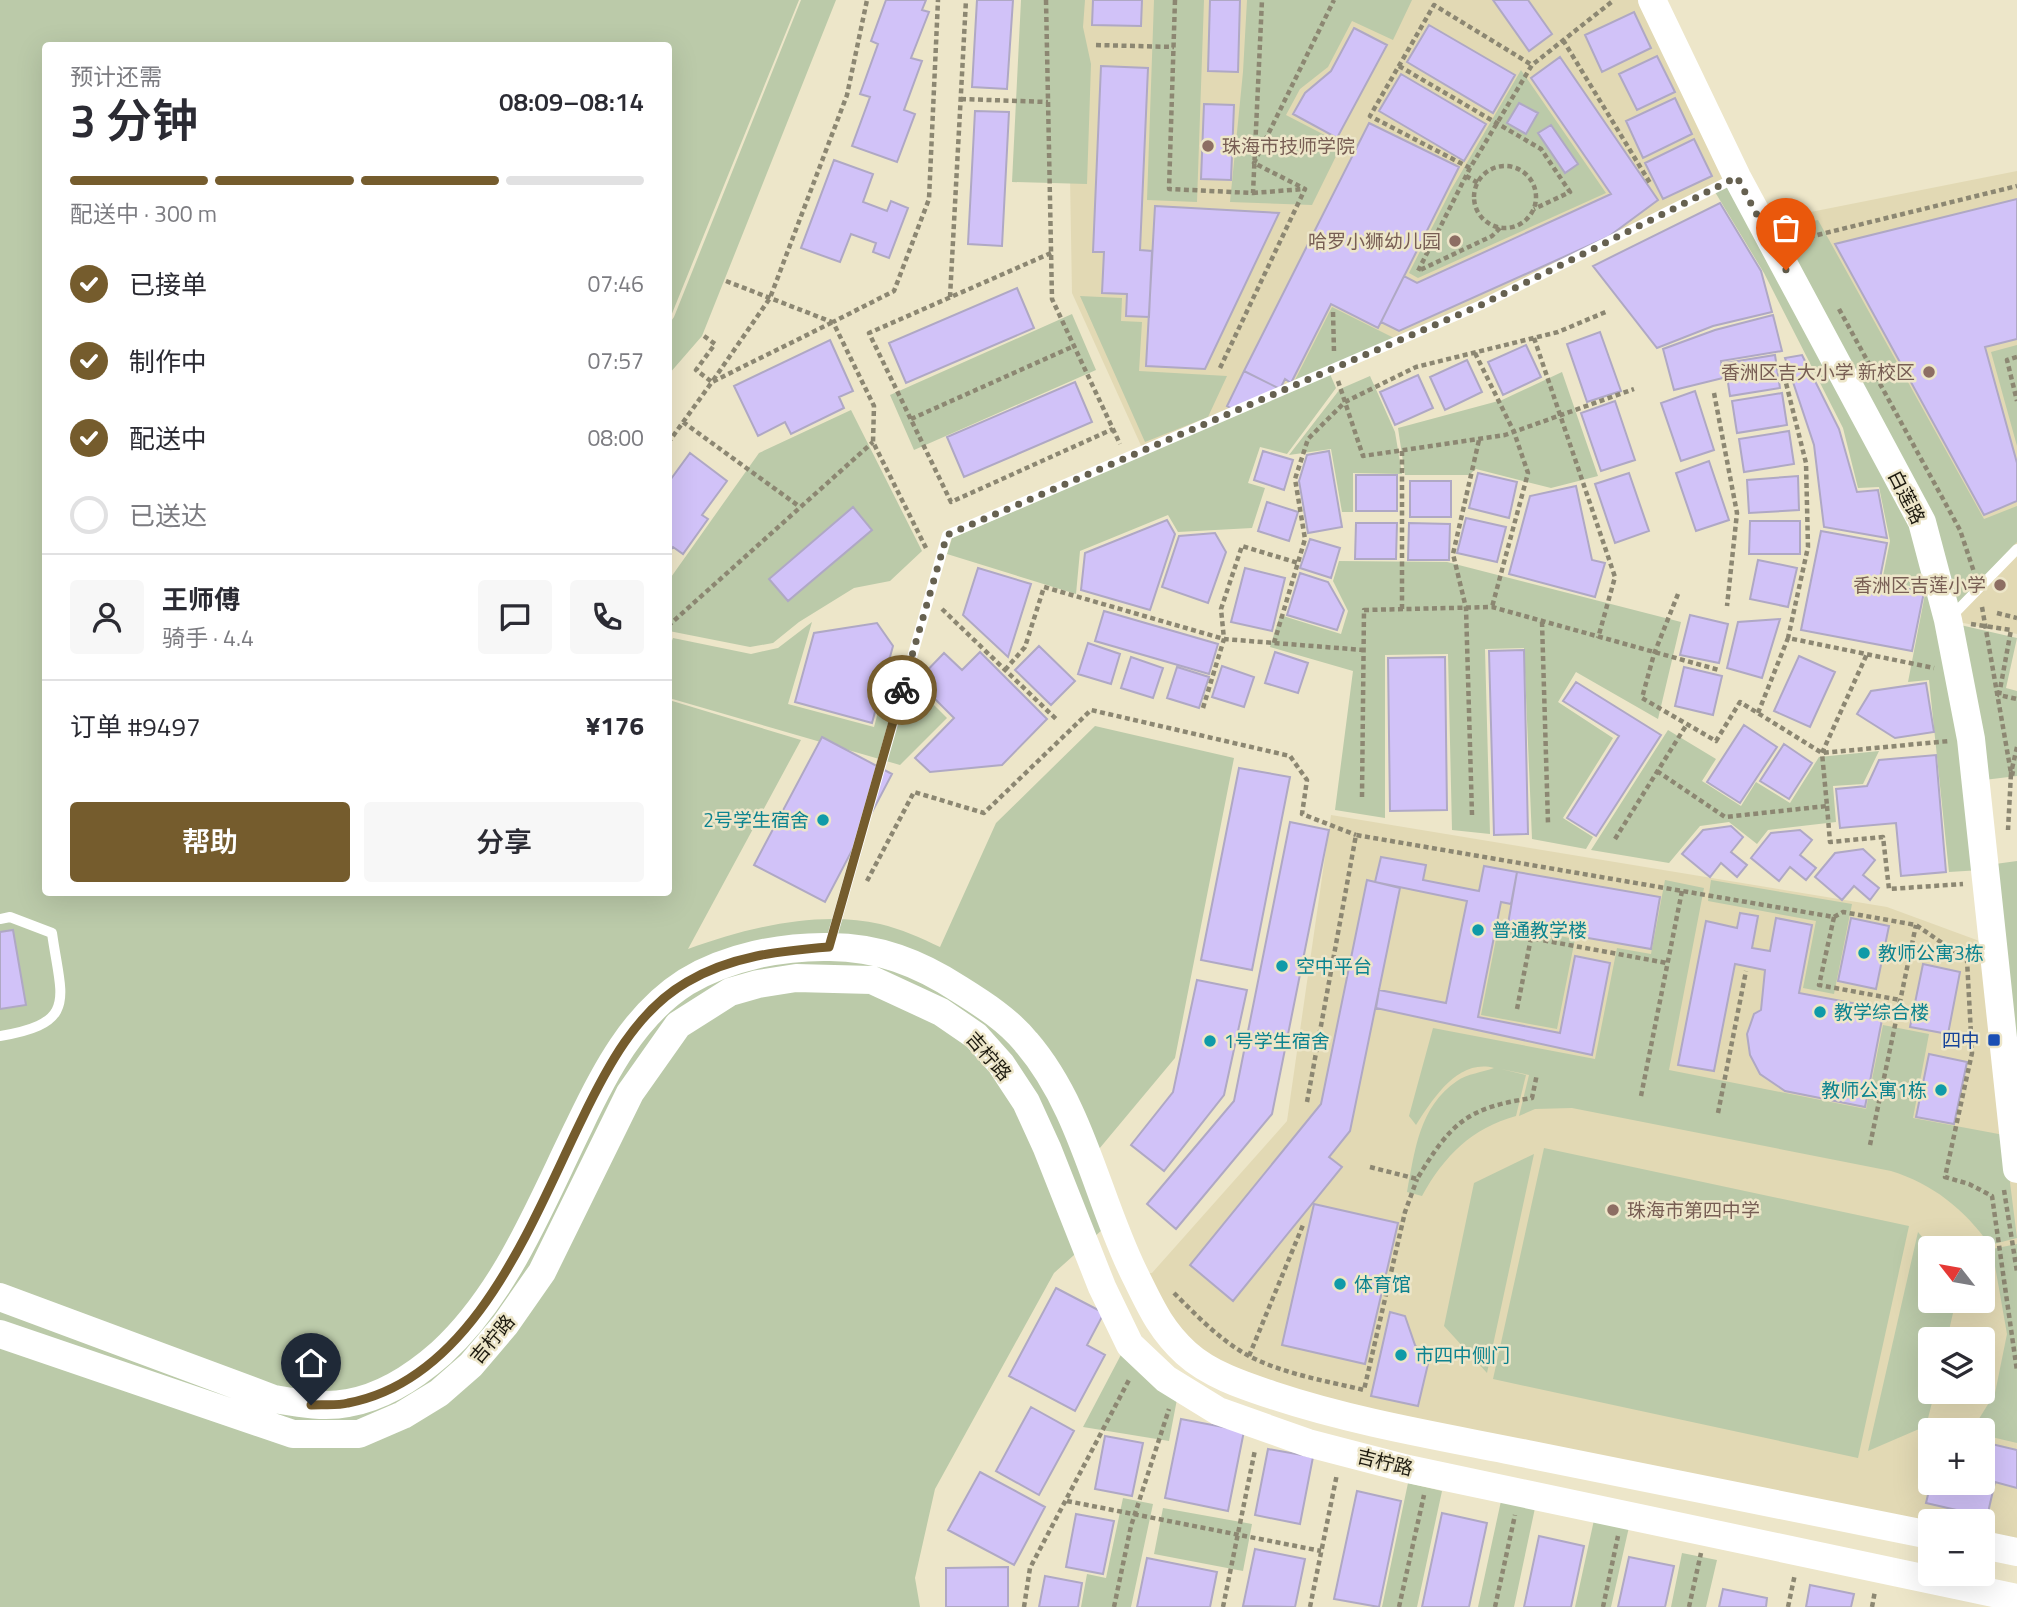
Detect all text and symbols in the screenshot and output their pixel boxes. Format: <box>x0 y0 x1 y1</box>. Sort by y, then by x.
text: 预计还需 <box>70 59 162 94</box>
text: 08:09–08:14 <box>499 82 644 121</box>
text: 3 分钟 <box>70 85 198 155</box>
place label: 珠海市技师学院 <box>1222 131 1355 160</box>
marker: 珠海市技师学院 <box>1200 138 1216 154</box>
text: 配送中 · 300 m <box>70 196 217 231</box>
pin <box>1756 198 1816 270</box>
icon: bag <box>1767 209 1805 247</box>
place label: 哈罗小狮幼儿园 <box>1308 226 1441 255</box>
marker: 哈罗小狮幼儿园 <box>1447 233 1463 249</box>
icon: check <box>70 265 108 303</box>
text: 已接单 <box>129 265 207 304</box>
text: 07:46 <box>587 266 644 301</box>
icon: check <box>70 342 108 380</box>
text: 制作中 <box>129 342 207 381</box>
text: 07:57 <box>587 343 644 378</box>
place label: 香洲区吉大小学 新校区 <box>1721 357 1915 386</box>
marker: 香洲区吉大小学 新校区 <box>1921 364 1937 380</box>
icon: check <box>70 419 108 457</box>
text: 配送中 <box>129 419 207 458</box>
text: 08:00 <box>587 420 644 455</box>
street label: 白莲路 <box>1882 465 1933 529</box>
text: 已送达 <box>129 496 207 535</box>
place label: 香洲区吉莲小学 <box>1853 570 1986 599</box>
marker: 香洲区吉莲小学 <box>1992 577 2008 593</box>
button: person <box>70 580 144 654</box>
text: 王师傅 <box>162 580 240 619</box>
button: chat <box>478 580 552 654</box>
button: phone <box>570 580 644 654</box>
text: 骑手 · 4.4 <box>162 620 254 655</box>
courier <box>867 655 937 725</box>
icon: bike <box>883 671 921 709</box>
text: ¥176 <box>586 706 644 745</box>
text: 订单 #9497 <box>70 707 201 746</box>
button: 帮助 <box>70 802 350 882</box>
button: 分享 <box>364 802 644 882</box>
place label: 2号学生宿舍 <box>703 805 809 834</box>
marker: 2号学生宿舍 <box>815 812 831 828</box>
place label: 普通教学楼 <box>1492 915 1587 944</box>
marker: 普通教学楼 <box>1470 922 1486 938</box>
place label: 教师公寓3栋 <box>1878 938 1984 967</box>
marker: 教师公寓3栋 <box>1856 945 1872 961</box>
place label: 空中平台 <box>1296 951 1372 980</box>
marker: 空中平台 <box>1274 958 1290 974</box>
place label: 教学综合楼 <box>1834 997 1929 1026</box>
marker: 教学综合楼 <box>1812 1004 1828 1020</box>
street label: 吉柠路 <box>960 1025 1019 1087</box>
place label: 四中 <box>1942 1025 1980 1054</box>
place label: 1号学生宿舍 <box>1224 1026 1330 1055</box>
marker: 四中 <box>1986 1032 2002 1048</box>
marker: 1号学生宿舍 <box>1202 1033 1218 1049</box>
place label: 教师公寓1栋 <box>1821 1075 1927 1104</box>
marker: 教师公寓1栋 <box>1933 1082 1949 1098</box>
place label: 珠海市第四中学 <box>1627 1195 1760 1224</box>
marker: 珠海市第四中学 <box>1605 1202 1621 1218</box>
north arrow <box>1918 1236 1995 1312</box>
map controls <box>1918 1236 1995 1586</box>
place label: 体育馆 <box>1354 1269 1411 1298</box>
marker: 体育馆 <box>1332 1276 1348 1292</box>
street label: 吉柠路 <box>462 1308 521 1370</box>
button: layers <box>1918 1327 1995 1404</box>
pin <box>281 1333 341 1405</box>
place label: 市四中侧门 <box>1415 1340 1510 1369</box>
icon: home <box>292 1344 330 1382</box>
marker: 市四中侧门 <box>1393 1347 1409 1363</box>
button: + <box>1918 1418 1995 1495</box>
street label: 吉柠路 <box>1354 1441 1416 1482</box>
button: − <box>1918 1509 1995 1586</box>

